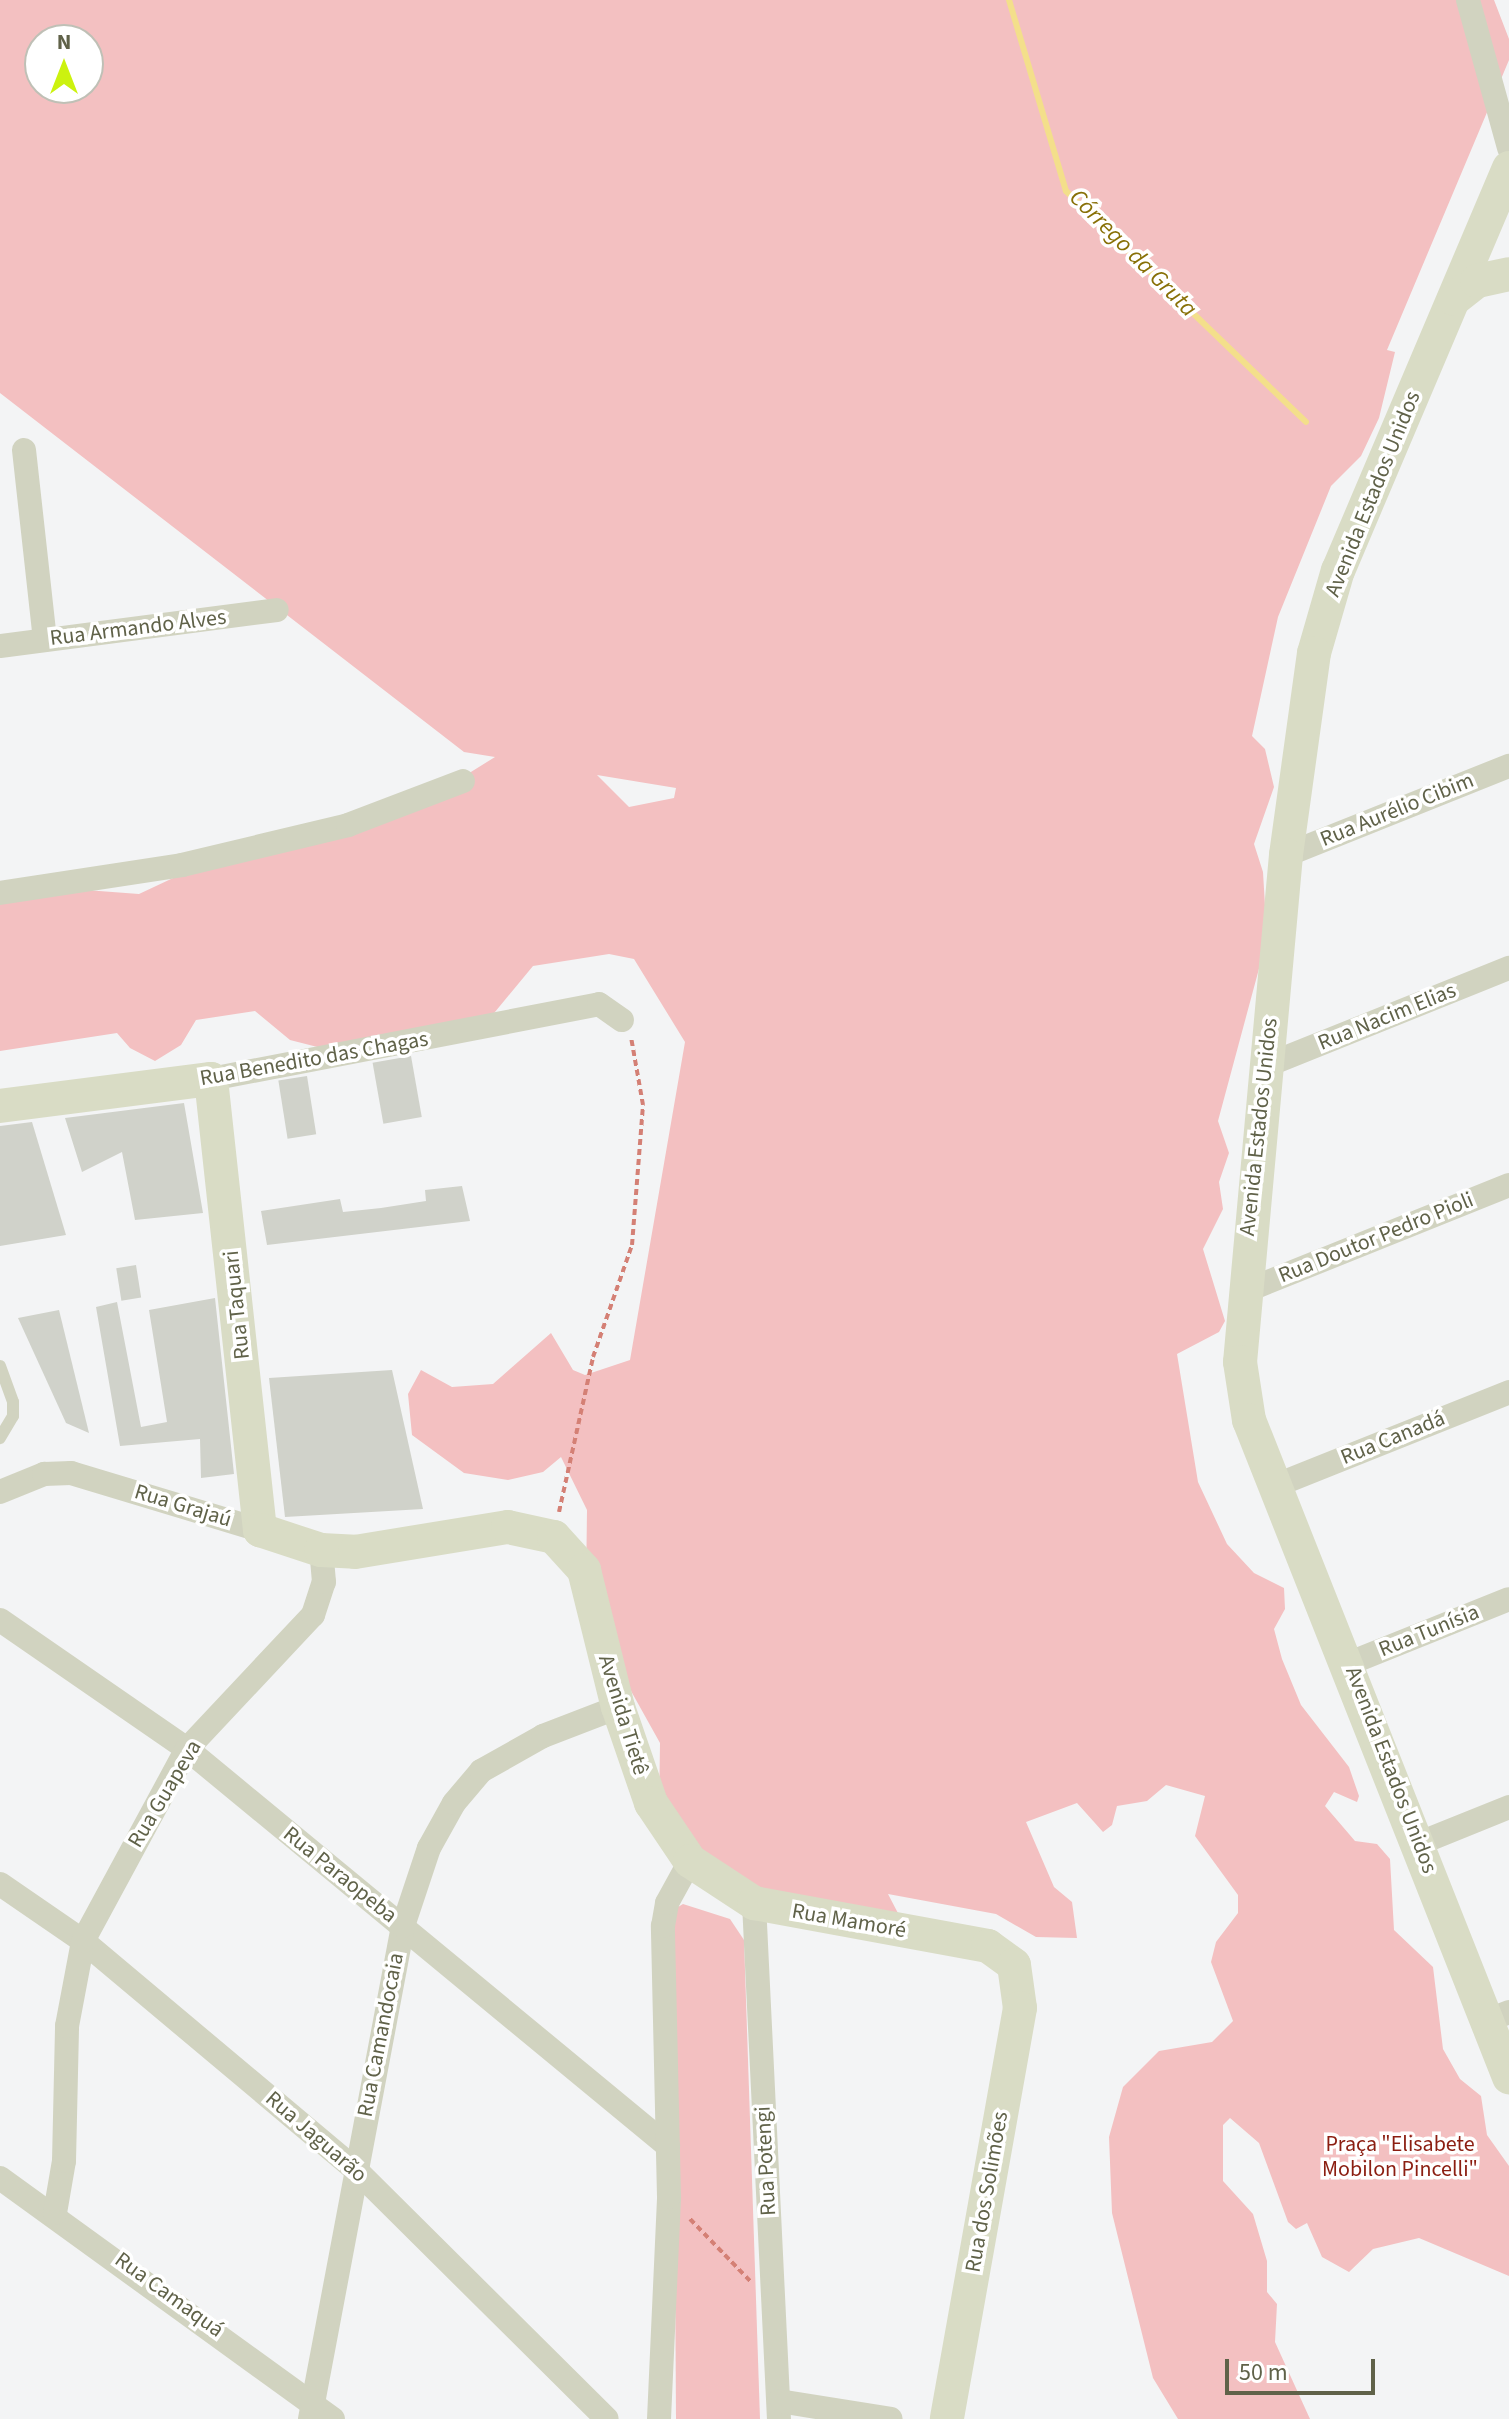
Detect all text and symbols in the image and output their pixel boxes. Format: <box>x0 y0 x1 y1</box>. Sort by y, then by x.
north arrow <box>24 24 104 104</box>
text: N <box>57 26 71 58</box>
water label: Córrego da Gruta <box>1063 183 1203 323</box>
street label: Avenida Estados Unidos <box>1320 387 1426 601</box>
street label: Rua Armando Alves <box>48 604 228 652</box>
street label: Rua Aurélio Cibim <box>1316 767 1478 853</box>
street label: Rua Nacim Elias <box>1314 977 1460 1057</box>
street label: Avenida Estados Unidos <box>1234 1017 1284 1237</box>
street label: Rua Benedito das Chagas <box>198 1026 430 1092</box>
street label: Rua Doutor Pedro Pioli <box>1275 1187 1477 1289</box>
street label: Rua Taquari <box>218 1249 256 1361</box>
street label: Rua Canadá <box>1337 1405 1449 1471</box>
street label: Rua Grajaú <box>131 1479 235 1533</box>
street label: Rua Tunísia <box>1375 1599 1483 1663</box>
street label: Avenida Tietê <box>592 1652 654 1778</box>
street label: Avenida Estados Unidos <box>1339 1663 1443 1877</box>
street label: Rua Guapeva <box>123 1735 207 1853</box>
street label: Rua Paraopeba <box>278 1821 402 1929</box>
street label: Rua Mamoré <box>790 1898 908 1944</box>
street label: Rua Camandocaia <box>352 1951 410 2119</box>
street label: Rua Jaguarão <box>260 2086 372 2188</box>
street label: Rua Potengi <box>750 2105 782 2217</box>
street label: Rua dos Solimões <box>960 2110 1014 2274</box>
park label: Praça "Elisabete Mobilon Pincelli" <box>1322 2131 1478 2182</box>
street label: Rua Camaquá <box>109 2247 229 2343</box>
scale bar <box>1229 2343 1379 2393</box>
text: 50 m <box>1239 2355 1288 2390</box>

